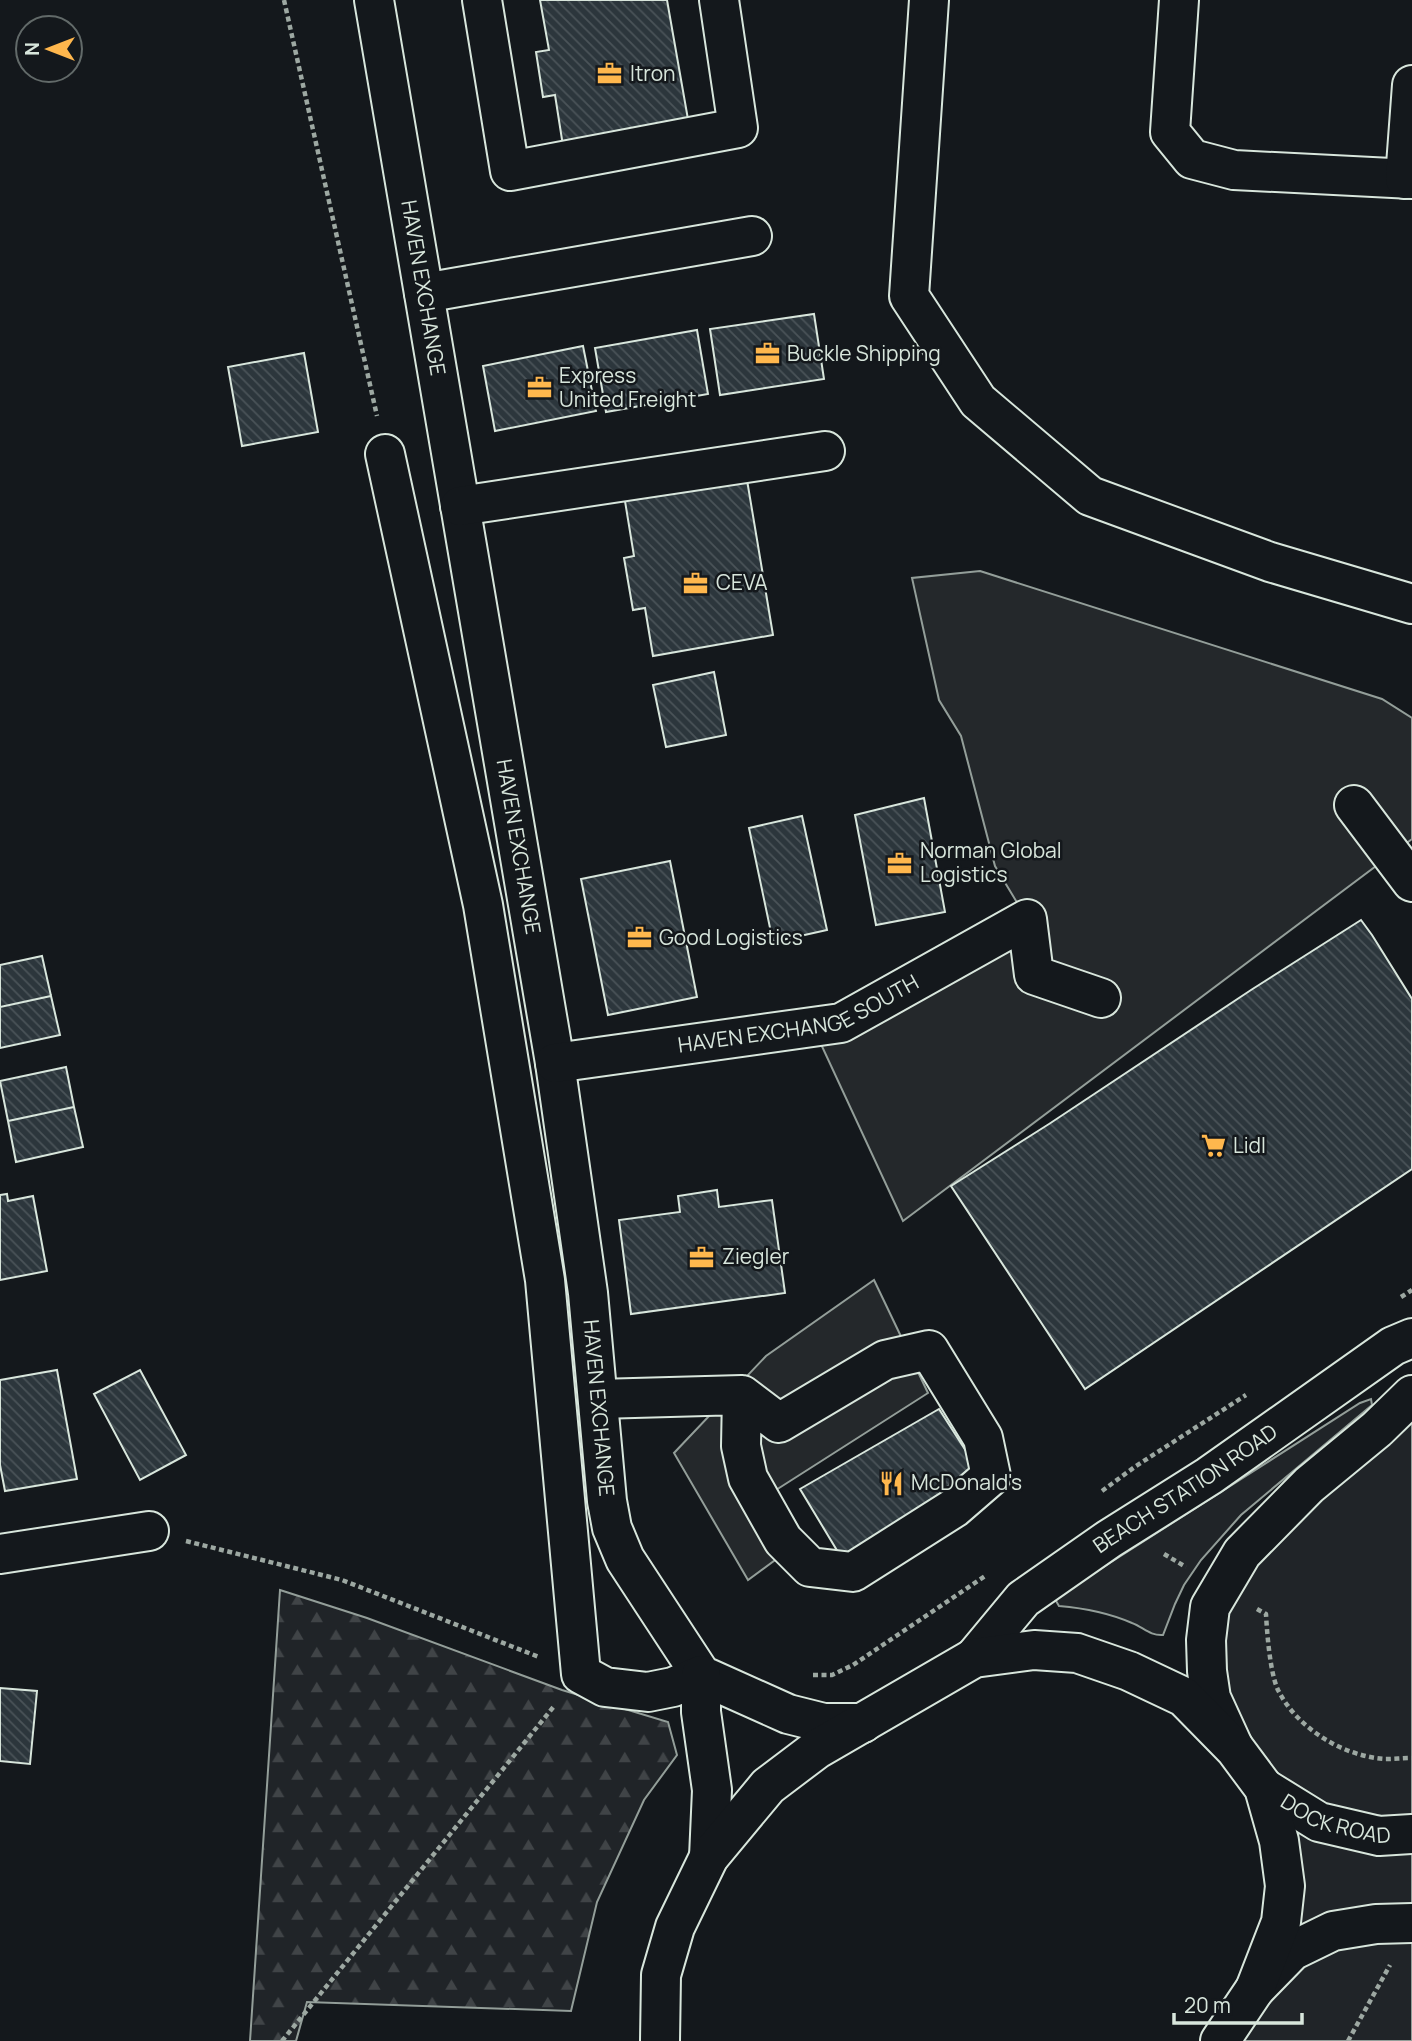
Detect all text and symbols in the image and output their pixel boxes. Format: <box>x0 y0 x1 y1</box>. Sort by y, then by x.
north arrow <box>14 14 84 84</box>
text: N <box>19 42 45 56</box>
place label: Itron <box>630 59 676 87</box>
office icon: Itron <box>596 60 624 88</box>
street label: HAVEN EXCHANGE <box>395 198 453 378</box>
place label: Buckle Shipping <box>787 339 941 367</box>
office icon: Buckle Shipping <box>753 340 781 368</box>
place label: Express United Freight <box>559 361 696 413</box>
office icon: Express United Freight <box>525 374 553 402</box>
place label: CEVA <box>716 568 768 596</box>
office icon: CEVA <box>682 569 710 597</box>
street label: HAVEN EXCHANGE <box>490 757 548 936</box>
place label: Norman Global Logistics <box>920 836 1062 888</box>
office icon: Norman Global Logistics <box>886 849 914 877</box>
place label: Good Logistics <box>659 923 803 951</box>
office icon: Good Logistics <box>625 924 653 952</box>
street label: HAVEN EXCHANGE SOUTH <box>676 967 923 1059</box>
place label: Lidl <box>1233 1131 1266 1159</box>
supermarket icon: Lidl <box>1199 1132 1227 1160</box>
place label: Ziegler <box>722 1242 790 1270</box>
office icon: Ziegler <box>688 1243 716 1271</box>
street label: HAVEN EXCHANGE <box>577 1318 622 1497</box>
street label: BEACH STATION ROAD <box>1087 1417 1283 1559</box>
place label: McDonald's <box>911 1468 1022 1496</box>
restaurant icon: McDonald's <box>877 1469 905 1497</box>
street label: DOCK ROAD <box>1276 1787 1392 1849</box>
scale bar <box>1174 1982 1302 2026</box>
text: 20 m <box>1184 1991 1231 2019</box>

